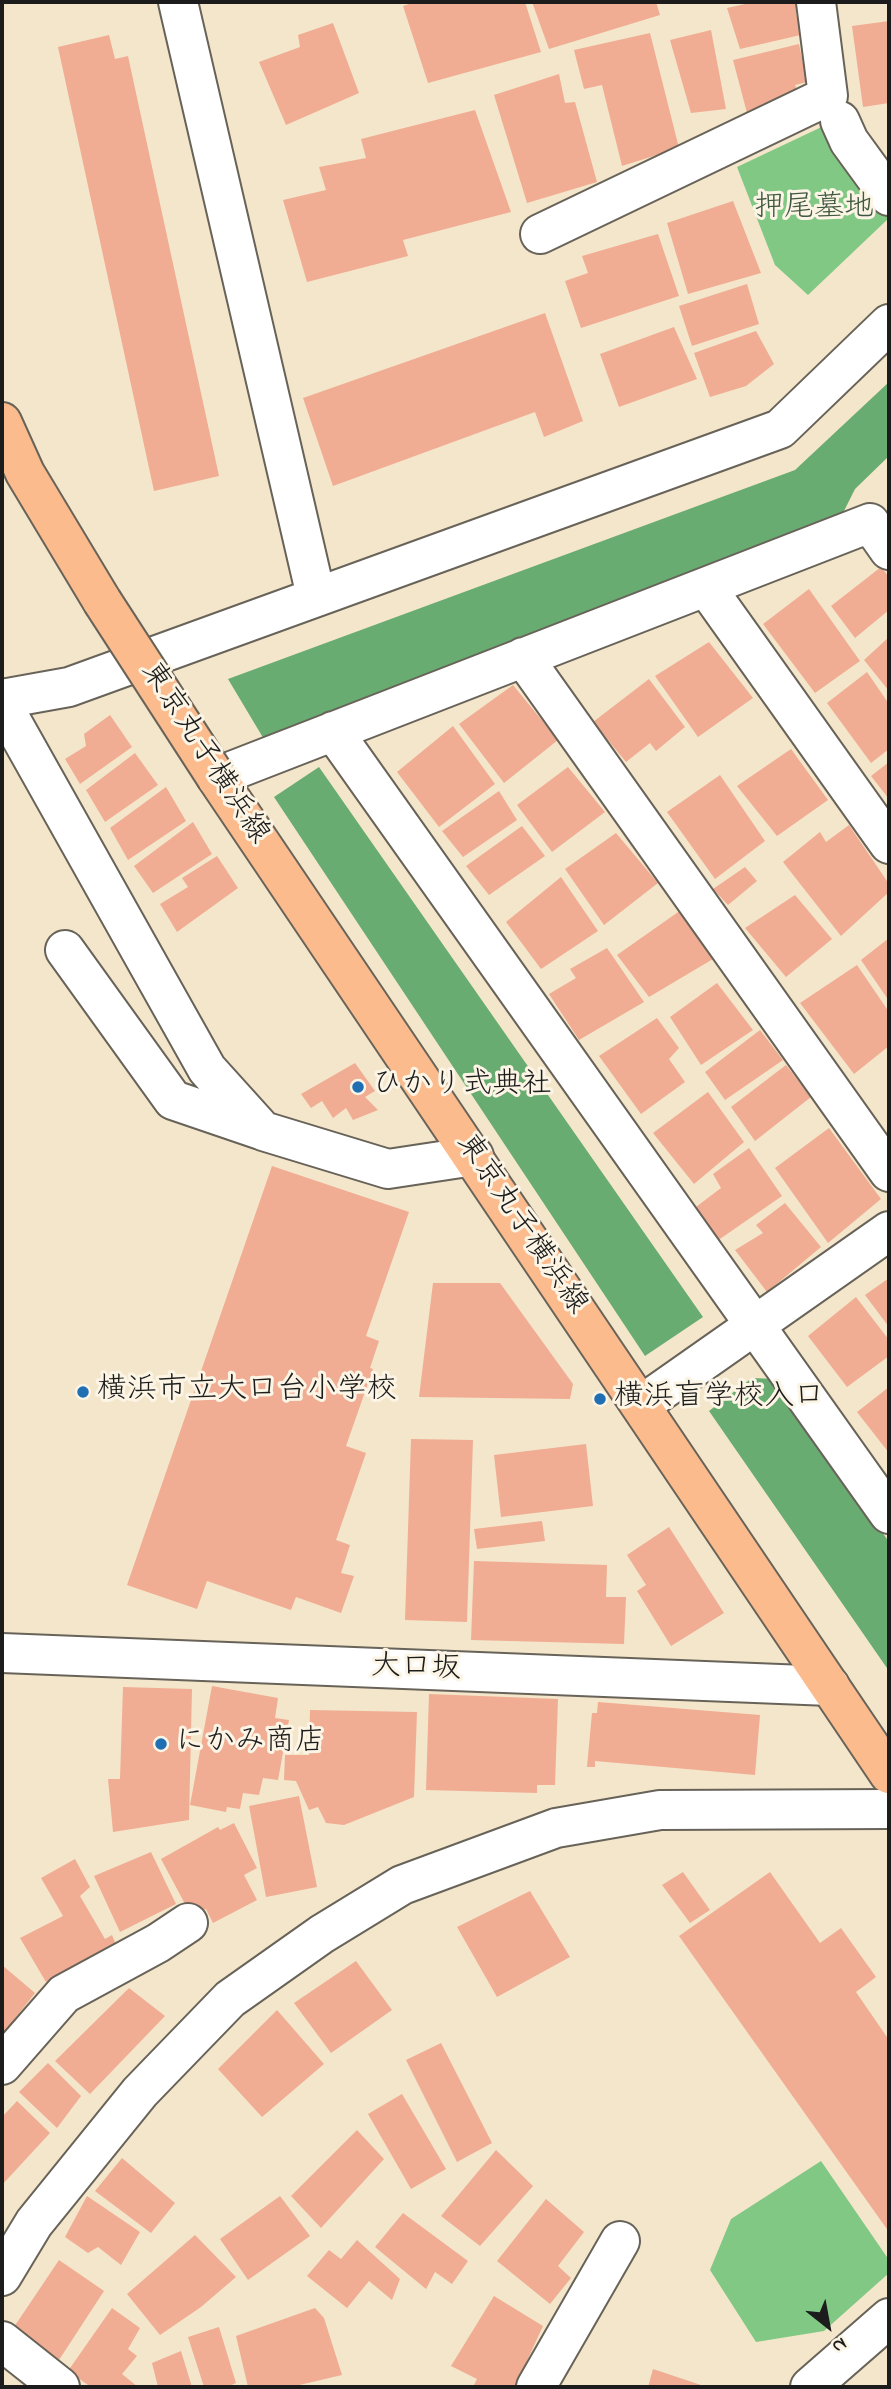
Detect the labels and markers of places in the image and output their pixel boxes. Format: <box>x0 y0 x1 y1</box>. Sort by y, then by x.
place label: ひかり式典社 <box>372 1069 552 1105</box>
marker: ひかり式典社 <box>350 1079 366 1095</box>
place label: 横浜市立大口台小学校 <box>97 1374 397 1410</box>
place label: 横浜盲学校入口 <box>614 1381 824 1417</box>
marker: 横浜市立大口台小学校 <box>75 1384 91 1400</box>
marker: 横浜盲学校入口 <box>592 1391 608 1407</box>
place label: にかみ商店 <box>175 1726 325 1762</box>
marker: にかみ商店 <box>153 1736 169 1752</box>

